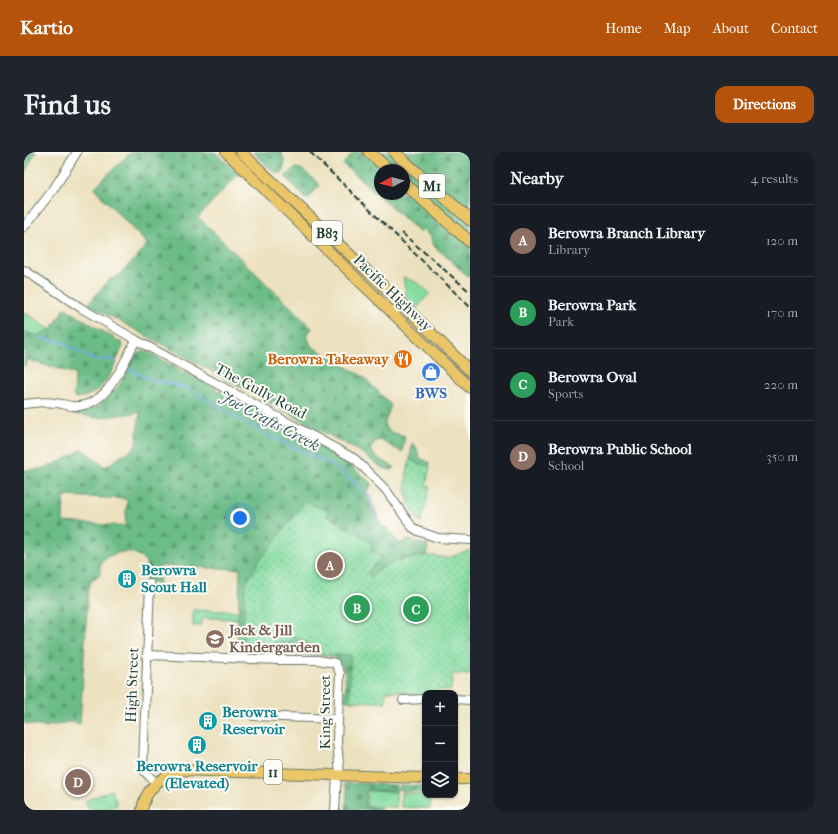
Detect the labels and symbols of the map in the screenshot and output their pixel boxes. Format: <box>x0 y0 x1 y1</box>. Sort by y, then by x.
north arrow <box>374 164 410 200</box>
road number: M1 <box>419 174 445 198</box>
road number: B83 <box>312 221 342 245</box>
street label: Pacific Highway <box>350 251 437 336</box>
restaurant icon: Berowra Takeaway <box>392 348 414 370</box>
place label: Berowra Takeaway <box>268 350 390 368</box>
street label: The Gully Road <box>212 359 311 423</box>
shop icon: BWS <box>420 361 442 383</box>
place label: BWS <box>415 384 447 402</box>
water label: Joe Crafts Creek <box>216 386 323 455</box>
your location <box>230 508 250 528</box>
pin: A <box>317 550 343 580</box>
place label: Berowra Scout Hall <box>141 561 208 596</box>
building icon: Berowra Scout Hall <box>116 568 138 590</box>
pin: B <box>344 593 370 623</box>
pin: C <box>403 594 429 624</box>
place label: Jack & Jill Kindergarden <box>227 621 321 656</box>
school or university icon: Jack & Jill Kindergarden <box>204 628 226 650</box>
street label: High Street <box>122 646 142 723</box>
street label: King Street <box>316 674 334 749</box>
place label: Berowra Reservoir <box>222 703 286 738</box>
building icon: Berowra Reservoir <box>197 710 219 732</box>
building icon: Berowra Reservoir (Elevated) <box>186 734 208 756</box>
place label: Berowra Reservoir (Elevated) <box>136 757 258 792</box>
road number: 11 <box>264 760 282 784</box>
pin: D <box>65 767 91 797</box>

